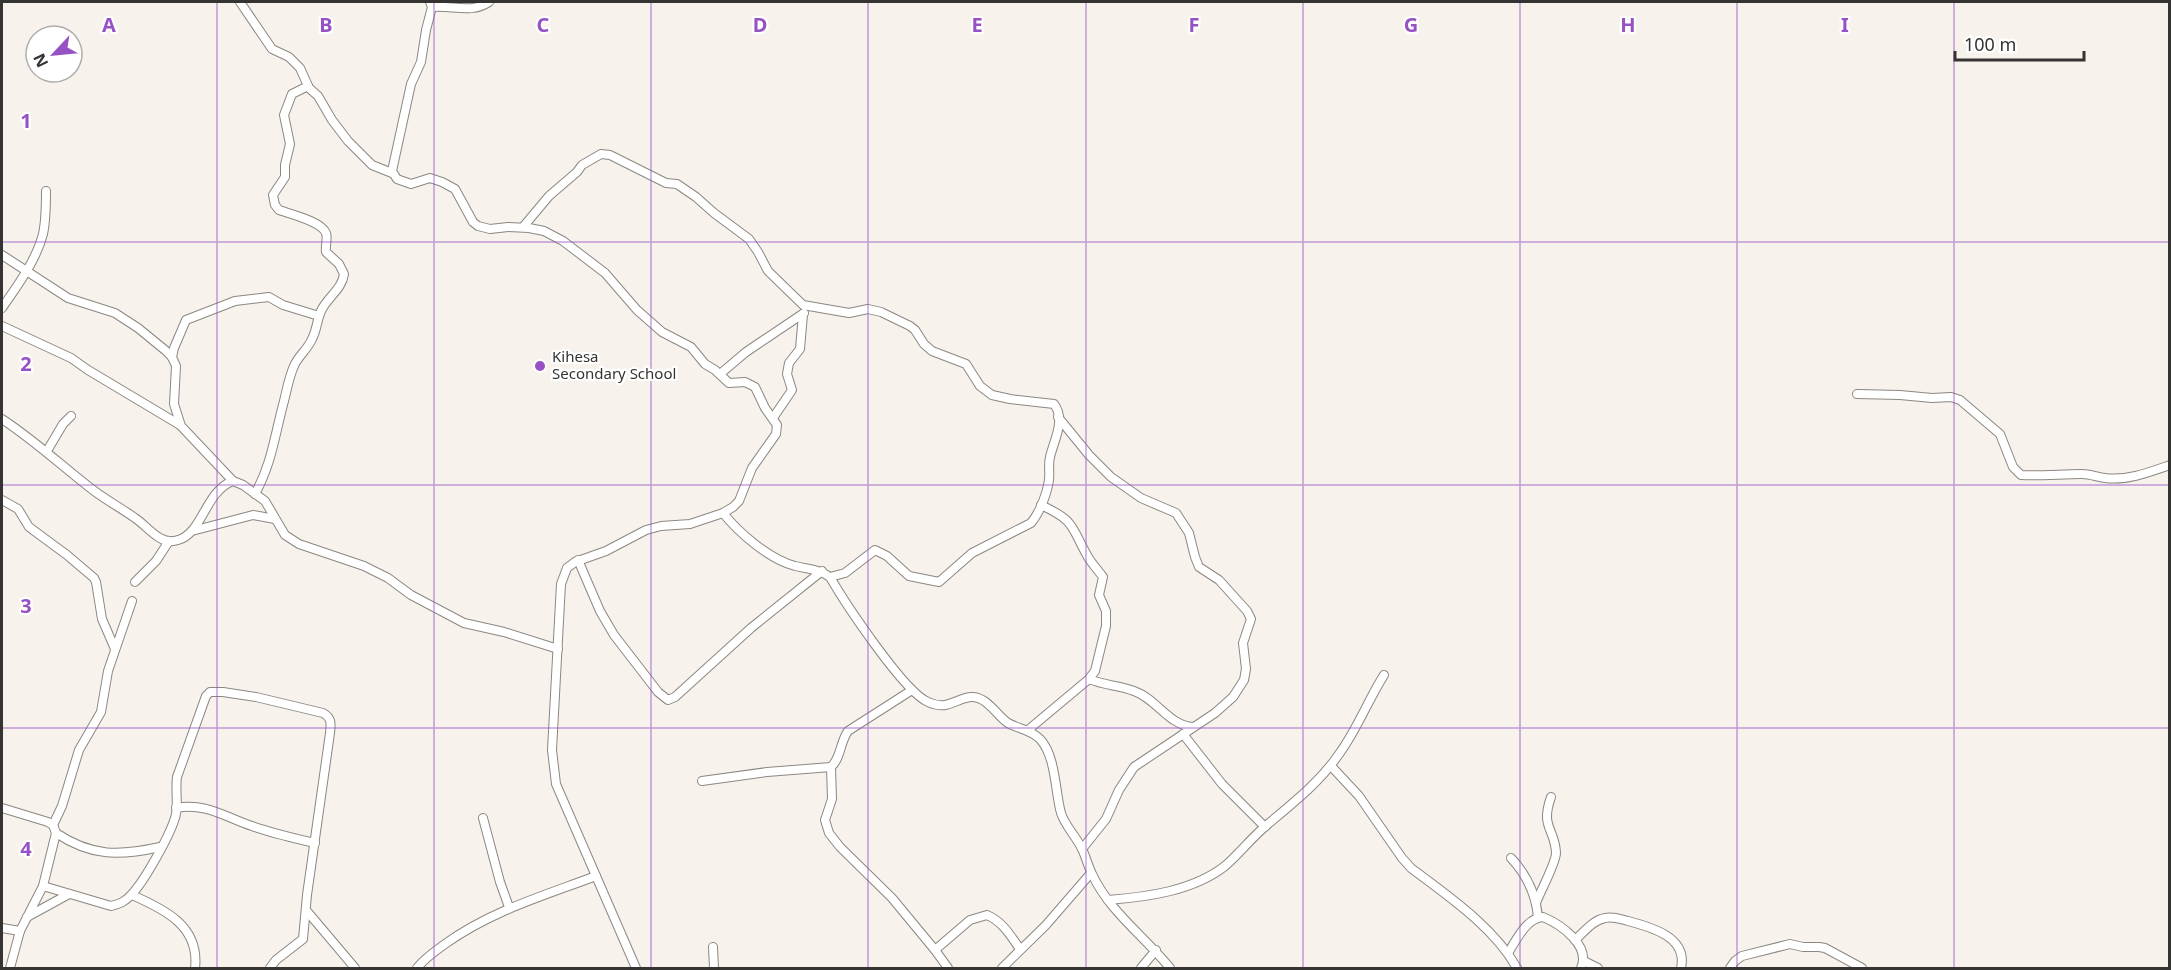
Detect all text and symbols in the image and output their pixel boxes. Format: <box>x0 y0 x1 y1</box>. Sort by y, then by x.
text: A <box>102 11 116 38</box>
text: B <box>319 11 333 38</box>
text: C <box>537 11 550 38</box>
text: D <box>753 11 767 38</box>
text: E <box>971 11 983 38</box>
text: F <box>1189 11 1199 38</box>
text: G <box>1404 11 1418 38</box>
text: H <box>1620 11 1636 38</box>
text: I <box>1841 11 1849 38</box>
north arrow <box>24 24 84 84</box>
scale bar <box>1955 24 2084 62</box>
text: 100 m <box>1964 32 2016 56</box>
text: N <box>28 50 53 71</box>
text: 1 <box>20 107 32 134</box>
place label: Kihesa Secondary School <box>552 346 676 383</box>
text: 2 <box>20 350 32 377</box>
marker: Kihesa Secondary School <box>533 359 547 373</box>
text: 3 <box>20 592 32 619</box>
text: 4 <box>20 835 32 862</box>

